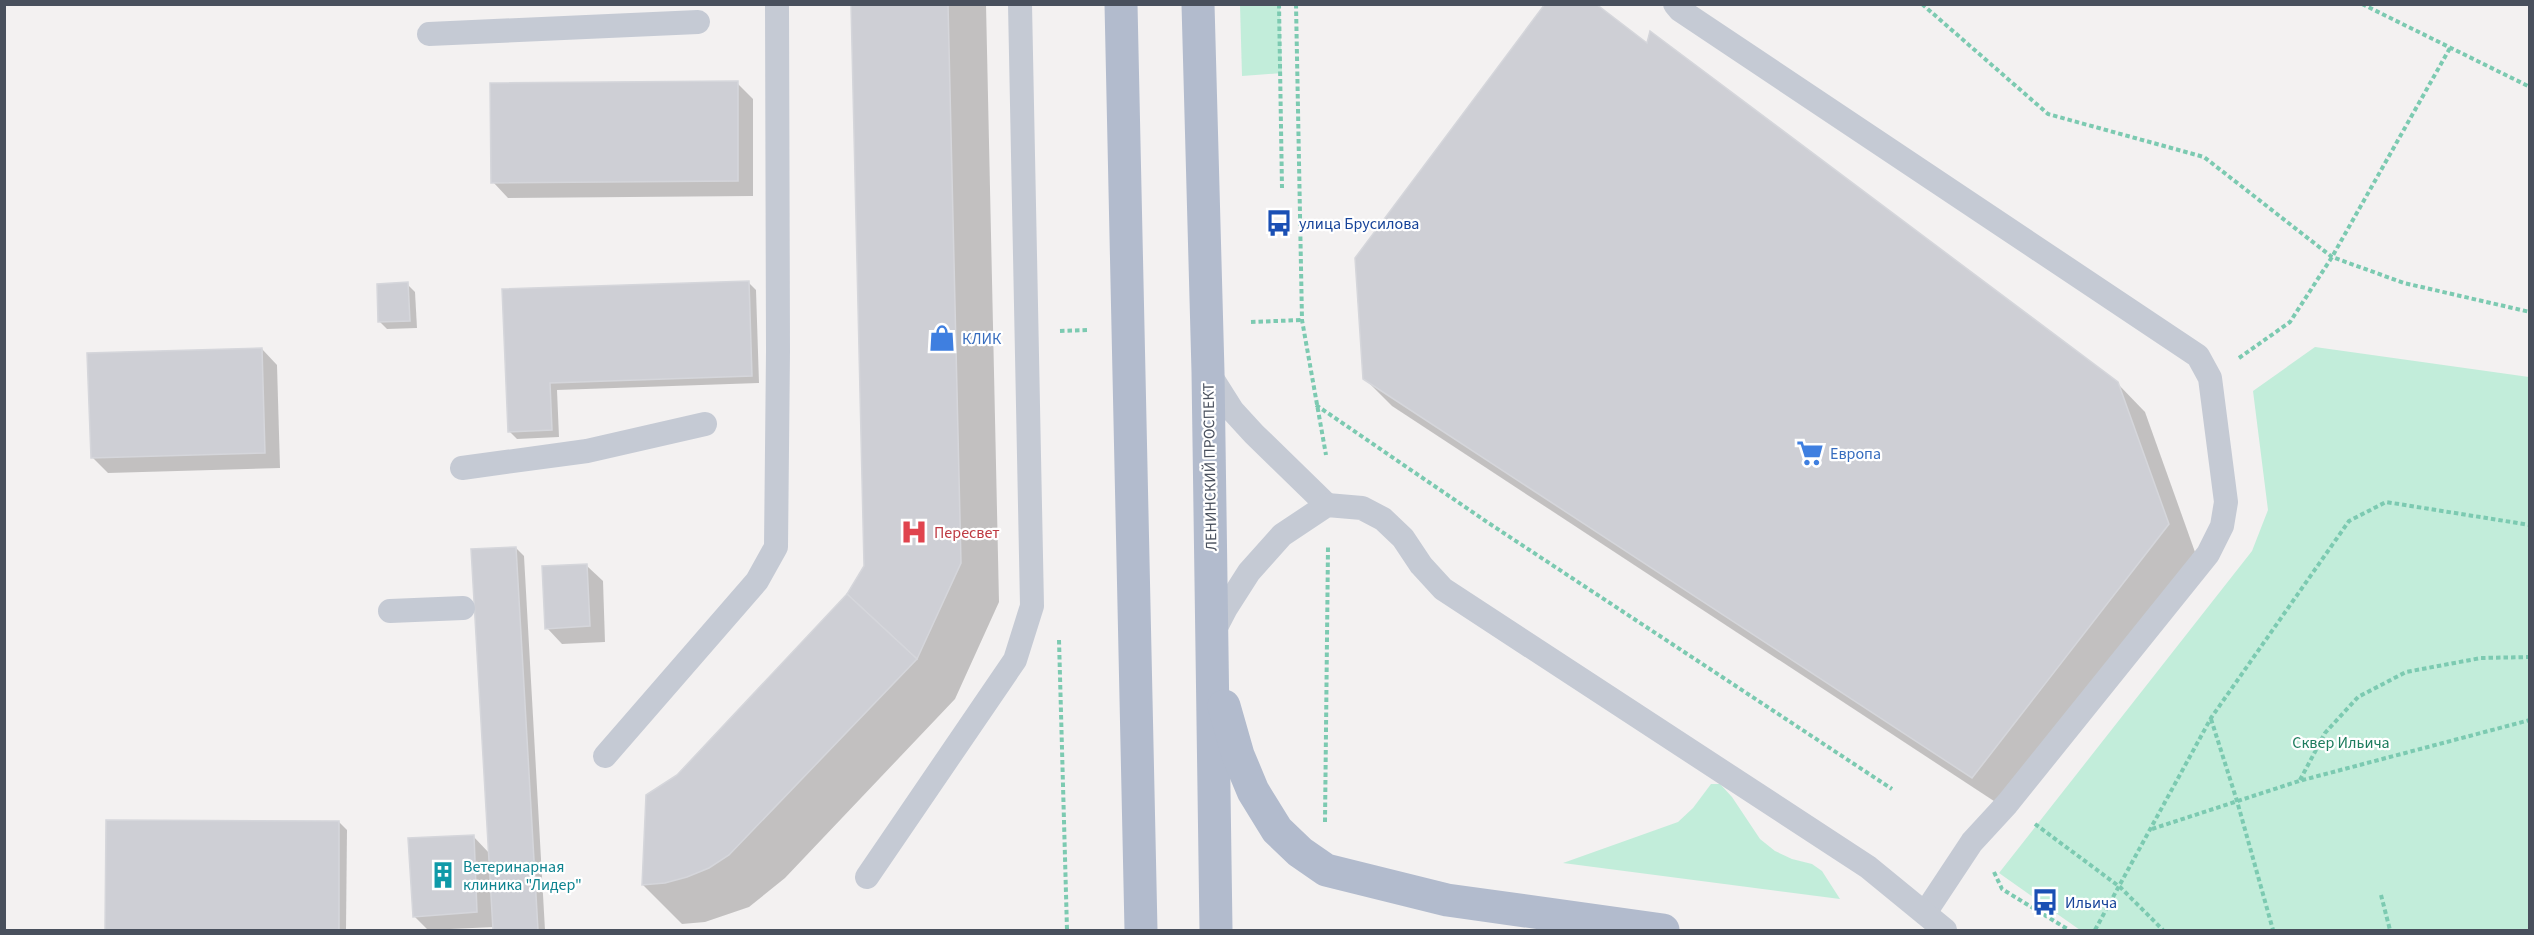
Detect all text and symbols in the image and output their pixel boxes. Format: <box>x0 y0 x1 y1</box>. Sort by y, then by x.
bus stop icon: улица Брусилова <box>1264 208 1294 238</box>
place label: улица Брусилова <box>1299 213 1419 235</box>
shop icon: КЛИК <box>927 323 957 353</box>
place label: КЛИК <box>962 328 1002 350</box>
street label: ЛЕНИНСКИЙ ПРОСПЕКТ <box>1198 382 1222 551</box>
supermarket icon: Европа <box>1795 438 1825 468</box>
place label: Европа <box>1830 443 1881 465</box>
hospital icon: Пересвет <box>899 517 929 547</box>
place label: Пересвет <box>934 522 1000 544</box>
park label: Сквер Ильича <box>2292 732 2390 754</box>
place label: Ветеринарная клиника "Лидер" <box>463 856 582 896</box>
building icon: Ветеринарная клиника "Лидер" <box>428 860 458 890</box>
bus stop icon: Ильича <box>2030 887 2060 917</box>
place label: Ильича <box>2065 892 2117 914</box>

